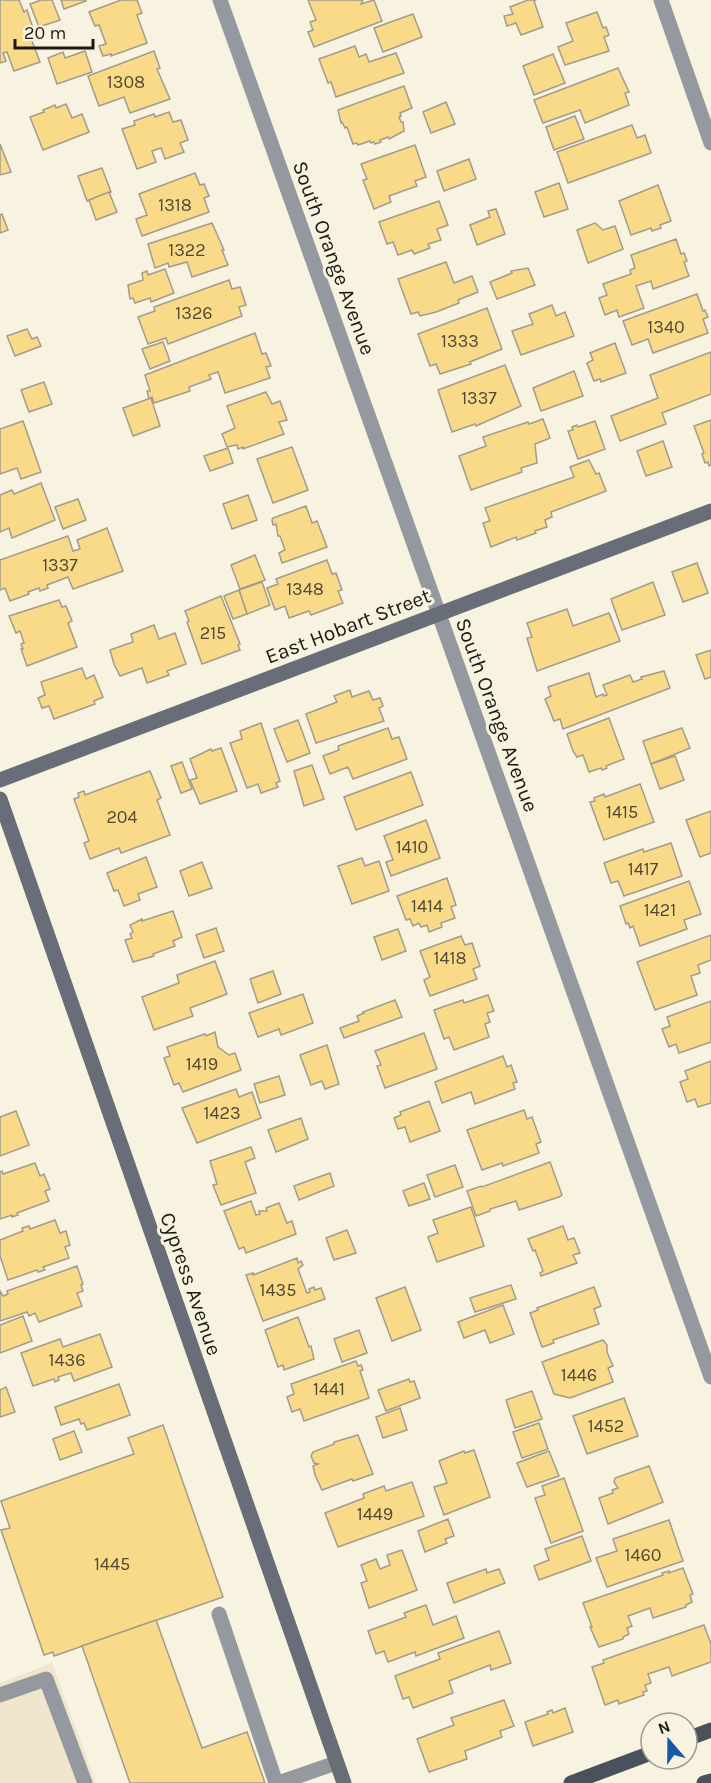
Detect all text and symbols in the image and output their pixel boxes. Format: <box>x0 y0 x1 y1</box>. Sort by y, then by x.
scale bar <box>15 12 93 50</box>
text: 20 m <box>24 22 66 44</box>
house number: 1308 <box>107 71 145 93</box>
street label: South Orange Avenue <box>288 158 380 358</box>
house number: 1318 <box>158 194 192 216</box>
house number: 1322 <box>168 239 206 261</box>
house number: 1326 <box>175 302 213 324</box>
house number: 1340 <box>647 316 685 338</box>
house number: 1333 <box>441 330 479 352</box>
house number: 1337 <box>461 387 497 409</box>
house number: 1337 <box>42 554 78 576</box>
house number: 1348 <box>286 578 324 600</box>
street label: East Hobart Street <box>262 583 434 669</box>
street label: South Orange Avenue <box>451 615 543 815</box>
house number: 215 <box>200 622 226 644</box>
house number: 1415 <box>606 801 638 823</box>
house number: 204 <box>106 806 138 828</box>
house number: 1410 <box>396 836 428 858</box>
house number: 1417 <box>628 858 659 880</box>
house number: 1414 <box>411 895 443 917</box>
house number: 1421 <box>644 899 676 921</box>
house number: 1418 <box>433 947 467 969</box>
house number: 1419 <box>186 1053 218 1075</box>
house number: 1423 <box>203 1102 241 1124</box>
street label: Cypress Avenue <box>155 1209 227 1359</box>
house number: 1435 <box>260 1279 296 1301</box>
house number: 1436 <box>49 1349 85 1371</box>
house number: 1446 <box>561 1364 597 1386</box>
house number: 1441 <box>313 1378 345 1400</box>
house number: 1452 <box>588 1415 624 1437</box>
house number: 1449 <box>357 1503 393 1525</box>
house number: 1460 <box>625 1544 662 1566</box>
house number: 1445 <box>94 1553 130 1575</box>
north arrow <box>639 1711 699 1771</box>
text: N <box>655 1716 673 1738</box>

